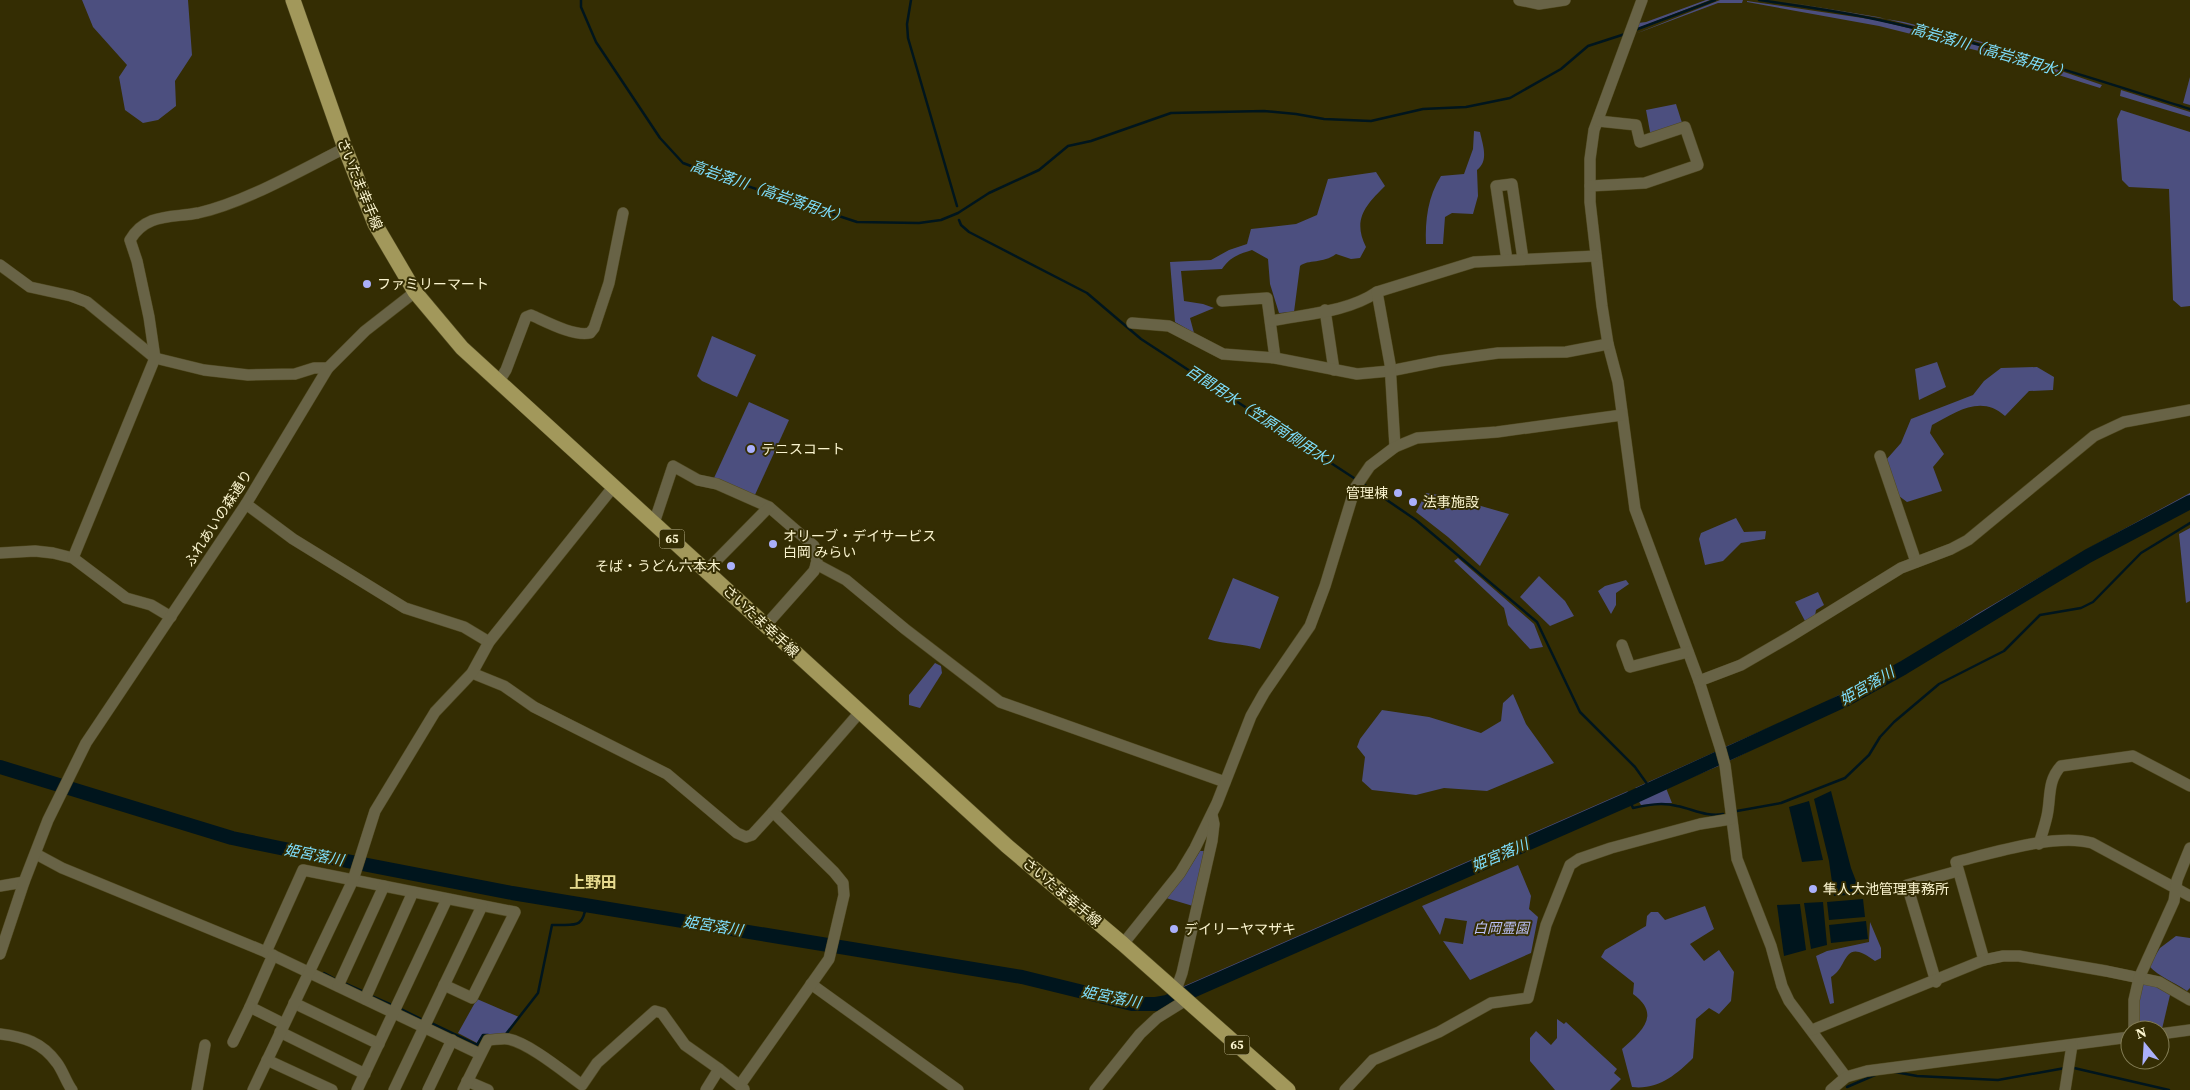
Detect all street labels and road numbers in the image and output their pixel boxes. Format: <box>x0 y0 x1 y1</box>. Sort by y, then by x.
street label: さいたま幸手線 <box>332 135 388 233</box>
street label: ふれあいの森通り <box>179 466 257 570</box>
road number: 65 <box>660 530 684 548</box>
street label: さいたま幸手線 <box>718 580 804 662</box>
street label: さいたま幸手線 <box>1018 853 1106 931</box>
road number: 65 <box>1224 1036 1250 1054</box>

